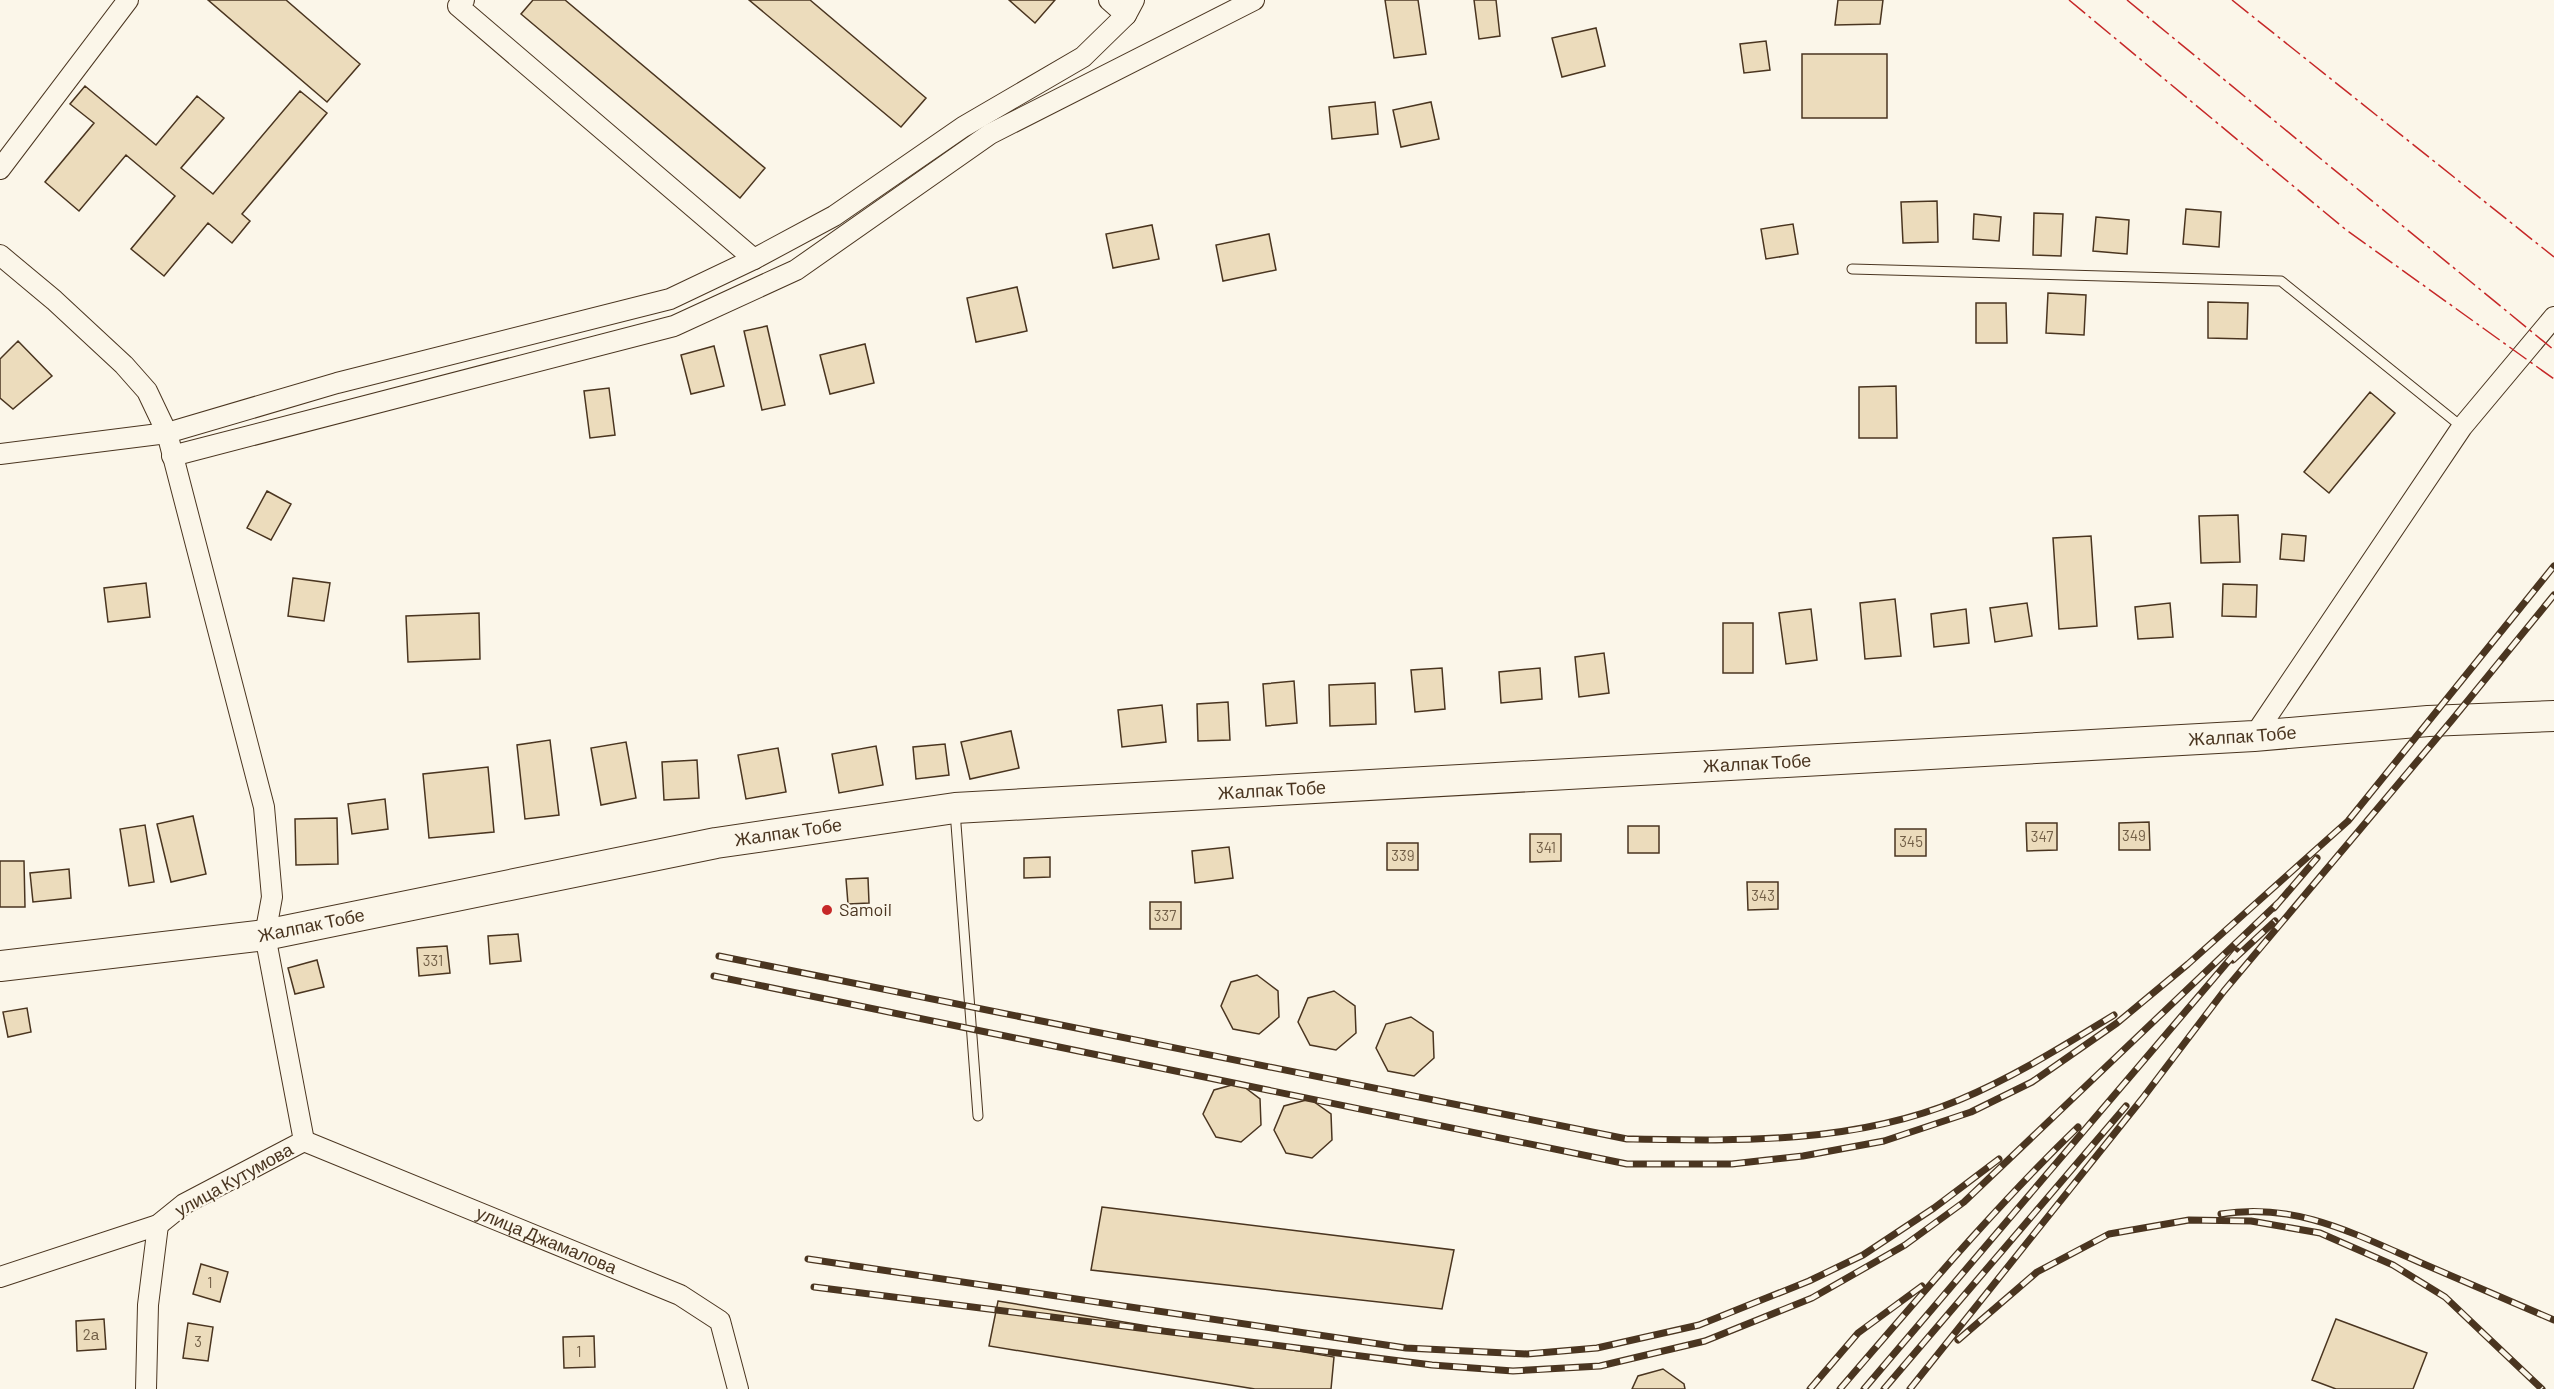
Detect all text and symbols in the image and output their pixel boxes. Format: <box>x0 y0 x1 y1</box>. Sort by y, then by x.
street label: Жалпак Тобе <box>2188 720 2297 750</box>
street label: Жалпак Тобе <box>1702 749 1812 777</box>
street label: Жалпак Тобе <box>1217 775 1327 803</box>
street label: Жалпак Тобе <box>733 813 843 850</box>
house number: 349 <box>2122 826 2146 844</box>
house number: 347 <box>2031 827 2053 845</box>
house number: 345 <box>1899 832 1923 850</box>
house number: 341 <box>1536 838 1556 856</box>
house number: 339 <box>1391 846 1415 864</box>
house number: 343 <box>1751 886 1775 904</box>
place label: Samoil <box>839 898 892 920</box>
street label: Жалпак Тобе <box>256 903 366 946</box>
marker: Samoil <box>820 903 834 917</box>
house number: 337 <box>1154 906 1176 924</box>
house number: 331 <box>423 951 443 969</box>
street label: улица Кутумова <box>171 1137 297 1221</box>
street label: улица Джамалова <box>473 1201 621 1278</box>
house number: 1 <box>207 1273 213 1291</box>
house number: 2а <box>83 1325 100 1343</box>
house number: 3 <box>194 1332 202 1350</box>
house number: 1 <box>576 1342 582 1360</box>

